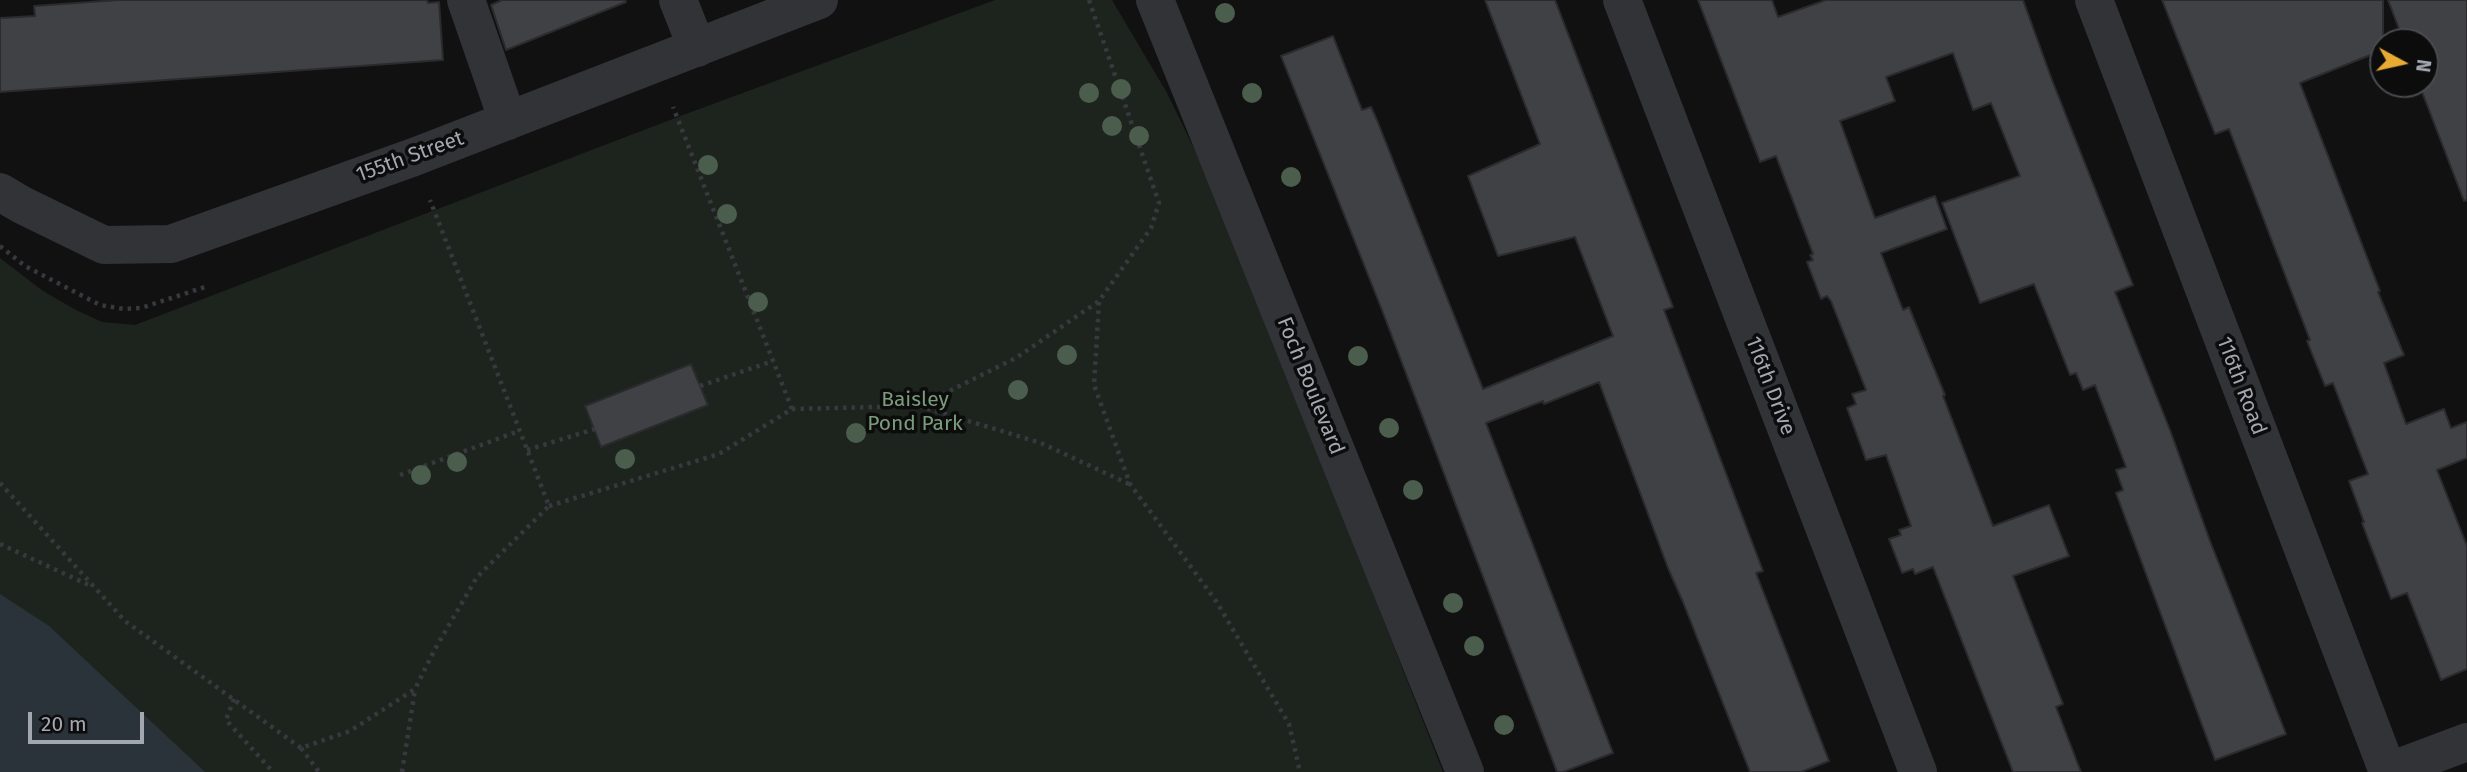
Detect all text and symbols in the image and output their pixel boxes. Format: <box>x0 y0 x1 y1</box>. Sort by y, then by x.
north arrow <box>2369 28 2439 98</box>
text: N <box>2411 58 2436 74</box>
street label: 155th Street <box>353 126 467 188</box>
street label: Foch Boulevard <box>1271 314 1349 458</box>
street label: 116th Drive <box>1740 333 1800 439</box>
street label: 116th Road <box>2211 333 2271 439</box>
park label: Baisley Pond Park <box>867 387 963 437</box>
scale bar <box>32 698 147 742</box>
text: 20 m <box>41 711 87 737</box>

